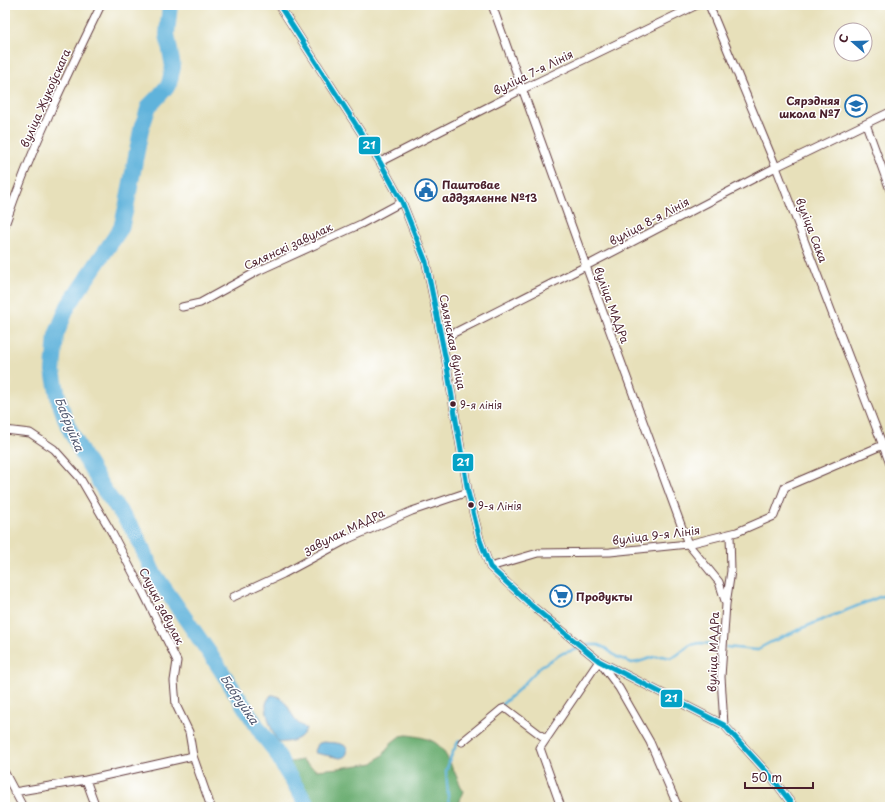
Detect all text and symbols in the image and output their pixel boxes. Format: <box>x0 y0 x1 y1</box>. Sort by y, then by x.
north arrow <box>833 22 873 62</box>
text: С <box>834 32 853 45</box>
street label: вуліца 7-я Лінія <box>490 45 576 99</box>
street label: вуліца Жукоўскага <box>16 46 74 150</box>
place label: Сярэдняя школа №7 <box>779 92 841 122</box>
school or university icon: Сярэдняя школа №7 <box>843 93 869 119</box>
line badge: 21 <box>358 136 381 155</box>
text: 21 <box>363 136 375 153</box>
place label: Паштовае аддзяленне №13 <box>442 176 537 206</box>
public building icon: Паштовае аддзяленне №13 <box>413 177 439 203</box>
street label: вуліца 8-я Лінія <box>606 193 692 249</box>
street label: вуліца Сака <box>792 195 832 265</box>
street label: Сялянскі завулак <box>241 218 335 274</box>
street label: вуліца МАДРа <box>590 264 634 346</box>
street label: Сялянская вуліца <box>435 293 471 391</box>
water label: Бабруйка <box>51 394 89 454</box>
place label: 9-я лінія <box>460 397 502 412</box>
marker: 9-я лінія <box>448 399 458 409</box>
line badge: 21 <box>452 453 474 472</box>
text: 21 <box>457 453 469 470</box>
place label: 9-я Лінія <box>478 498 522 513</box>
marker: 9-я Лінія <box>466 500 476 510</box>
street label: завулак МАДРа <box>300 504 388 558</box>
street label: вуліца 9-я Лінія <box>611 521 701 549</box>
street label: Слуцкі завулак <box>135 565 189 648</box>
supermarket icon: Продукты <box>548 583 574 609</box>
place label: Продукты <box>576 588 633 605</box>
street label: вуліца МАДРа <box>703 611 723 692</box>
water label: Бабруйка <box>217 670 264 728</box>
line badge: 21 <box>660 689 683 708</box>
text: 21 <box>665 689 677 706</box>
scale bar <box>745 764 813 790</box>
text: 50 m <box>751 768 782 786</box>

